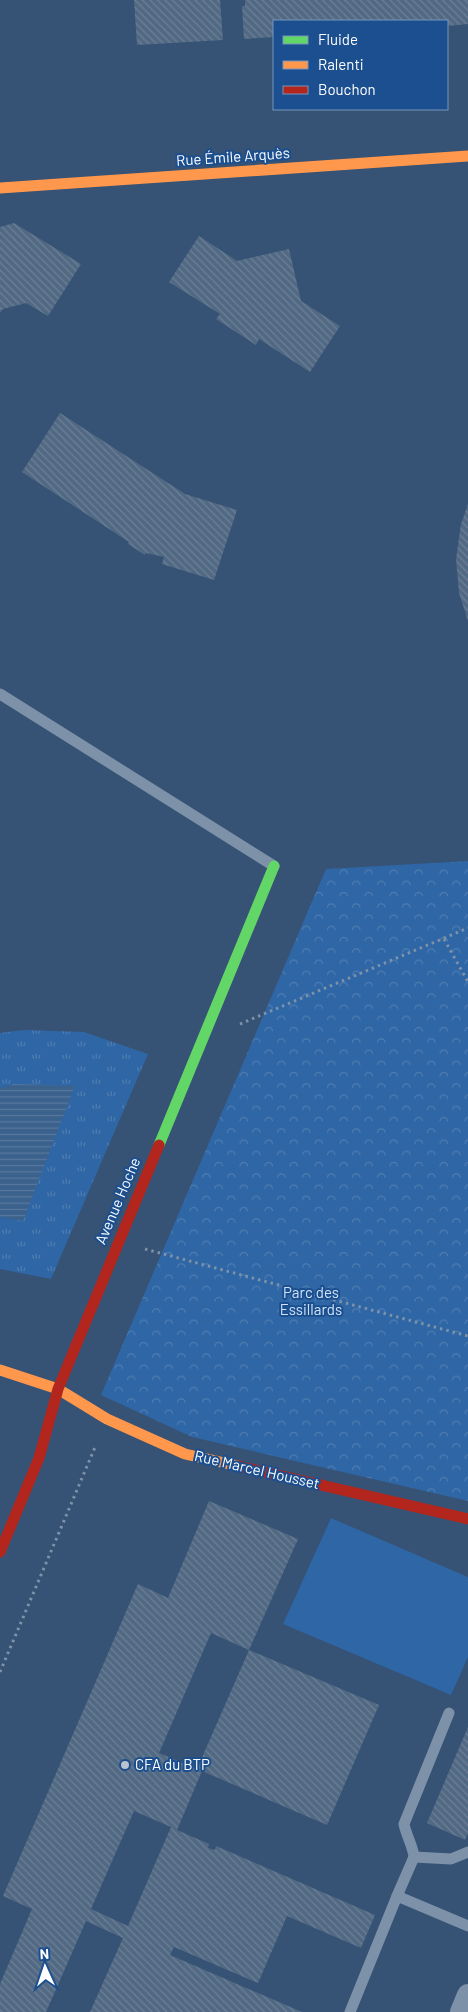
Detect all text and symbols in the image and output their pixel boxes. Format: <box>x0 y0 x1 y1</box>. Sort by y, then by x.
legend <box>273 20 448 110</box>
text: Fluide <box>318 30 358 48</box>
text: Ralenti <box>318 55 364 73</box>
text: Bouchon <box>318 80 376 98</box>
street label: Rue Émile Arquès <box>176 143 290 169</box>
street label: Avenue Hoche <box>91 1155 143 1247</box>
park label: Parc des Essillards <box>280 1283 342 1318</box>
street label: Rue Marcel Housset <box>193 1446 322 1492</box>
place label: CFA du BTP <box>135 1755 210 1773</box>
marker: CFA du BTP <box>119 1759 131 1771</box>
north arrow <box>20 1942 70 1992</box>
text: N <box>39 1945 49 1962</box>

